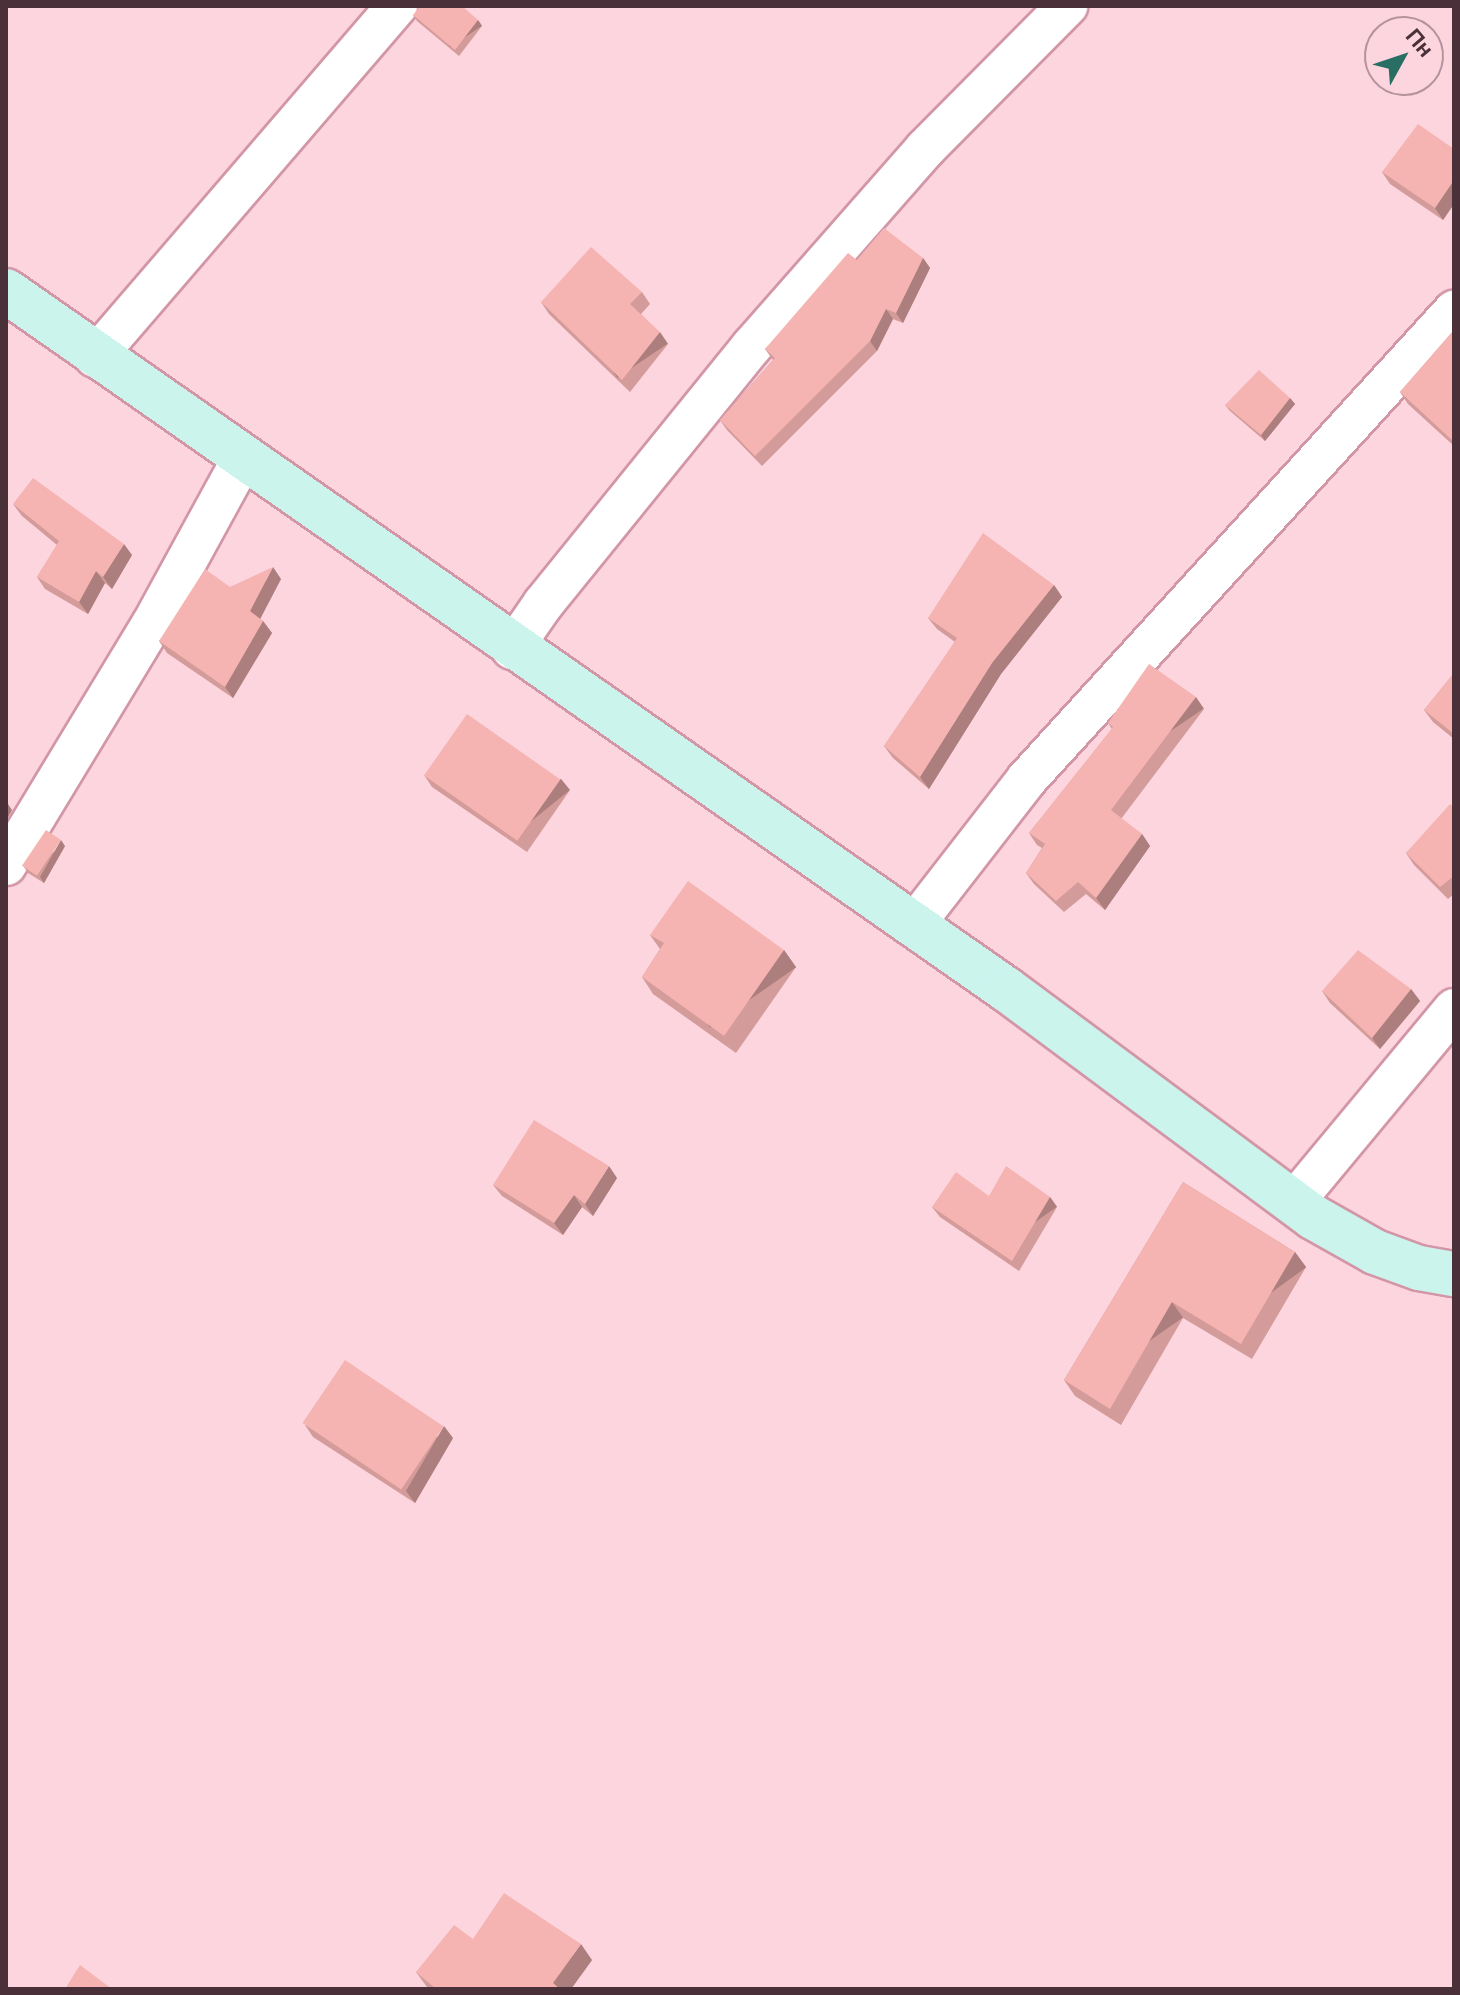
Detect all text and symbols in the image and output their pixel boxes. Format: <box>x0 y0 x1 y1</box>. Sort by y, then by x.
north arrow <box>1364 16 1444 96</box>
text: Пн <box>1402 22 1440 61</box>

